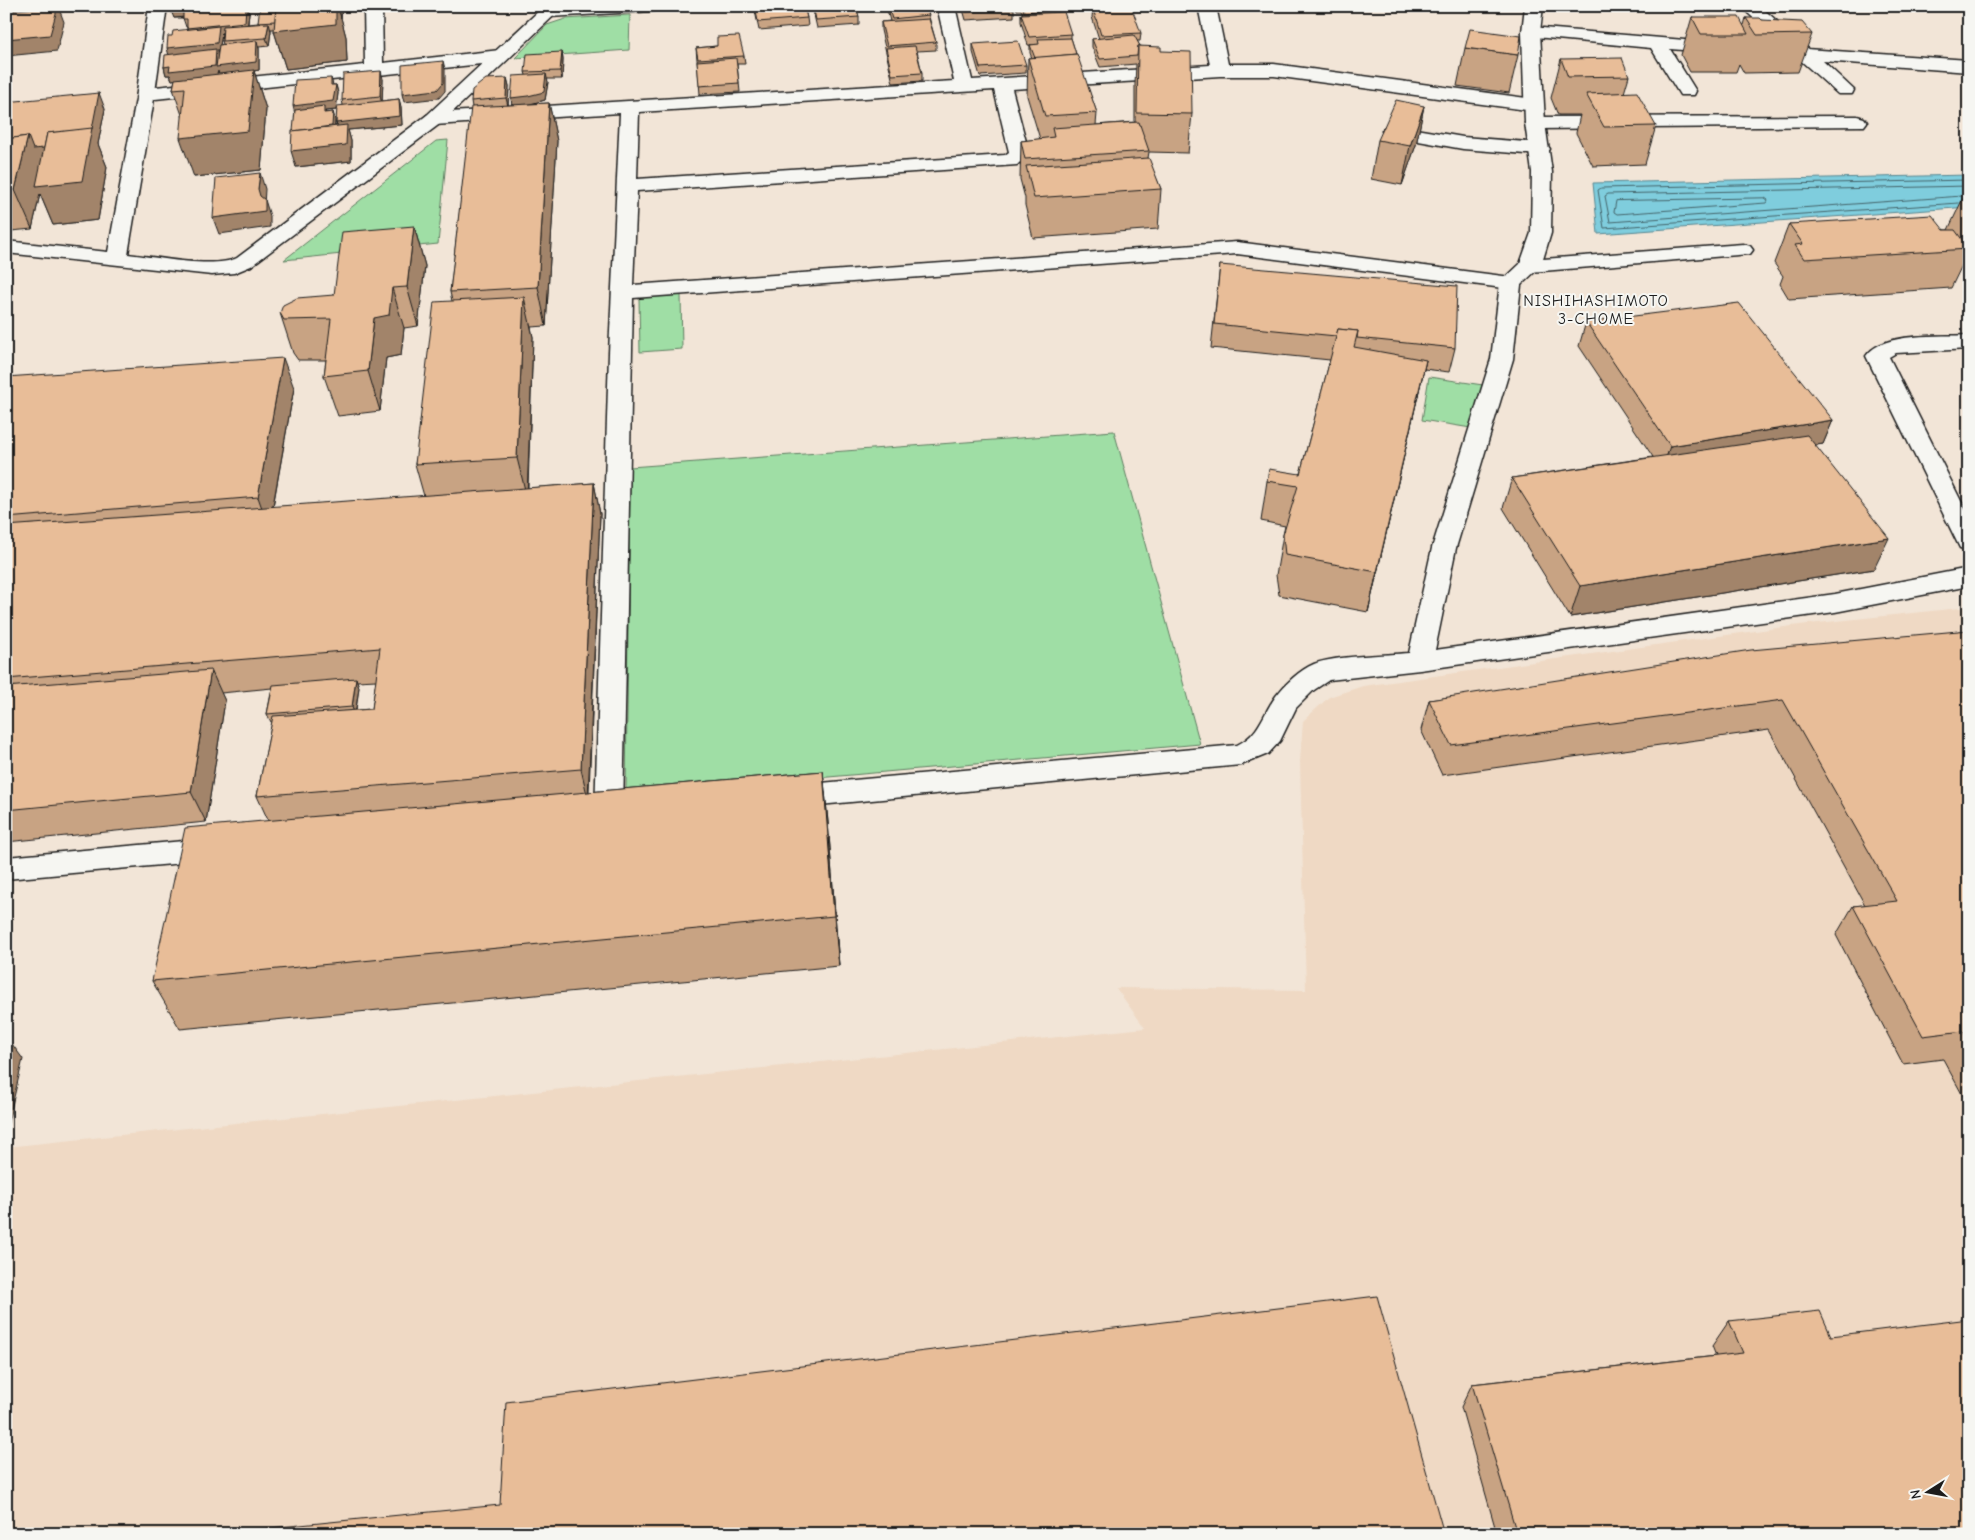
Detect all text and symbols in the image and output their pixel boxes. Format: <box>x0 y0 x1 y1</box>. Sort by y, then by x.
district label: NISHIHASHIMOTO 3-CHOME <box>1523 292 1669 328</box>
north arrow <box>1902 1468 1952 1518</box>
text: N <box>1907 1488 1925 1500</box>

